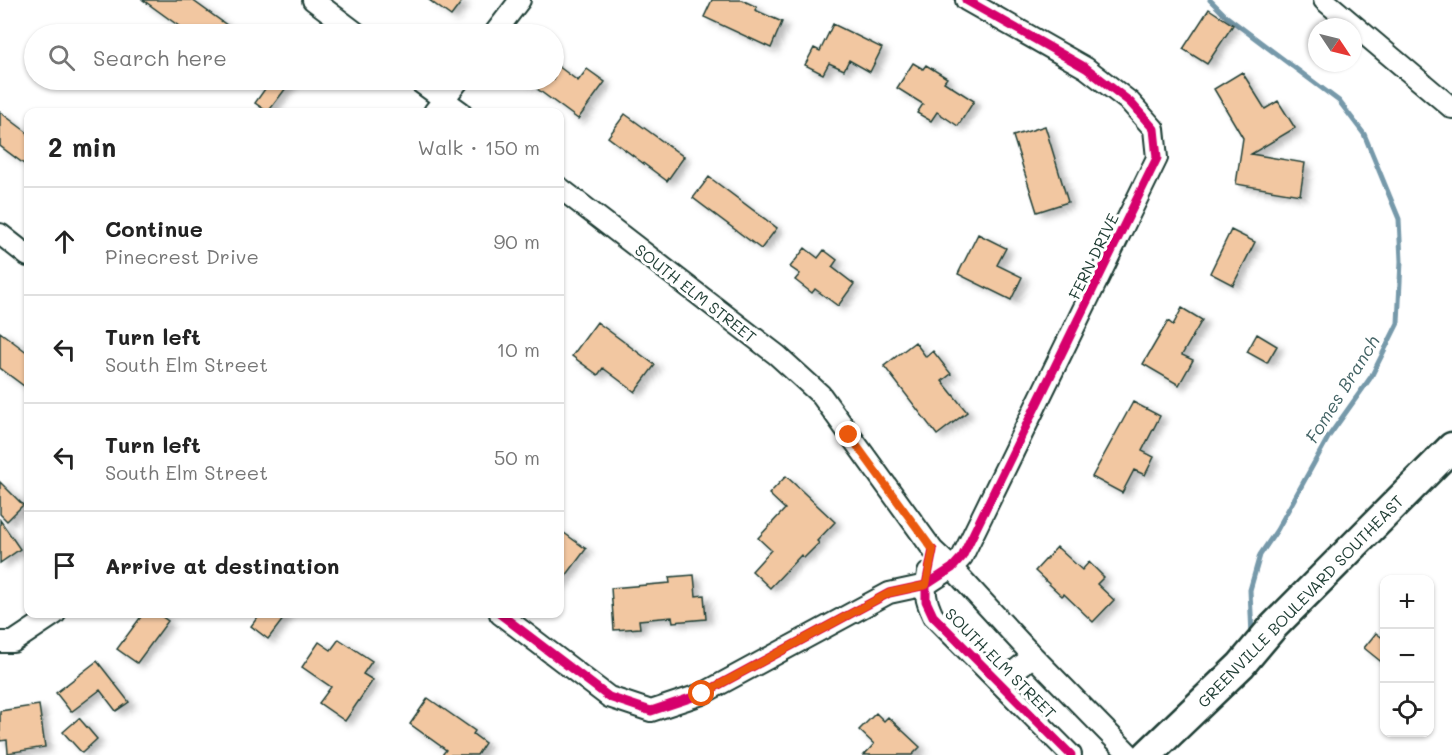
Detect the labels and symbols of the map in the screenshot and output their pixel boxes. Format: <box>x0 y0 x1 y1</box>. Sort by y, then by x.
north arrow <box>1308 18 1362 72</box>
street label: FERN DRIVE <box>1063 210 1123 302</box>
street label: SOUTH ELM STREET <box>631 239 761 347</box>
water label: Fomes Branch <box>1299 331 1385 447</box>
route end <box>835 421 861 447</box>
street label: GREENVILLE BOULEVARD SOUTHEAST <box>1193 490 1408 712</box>
street label: SOUTH ELM STREET <box>941 603 1061 723</box>
route start <box>688 680 714 706</box>

